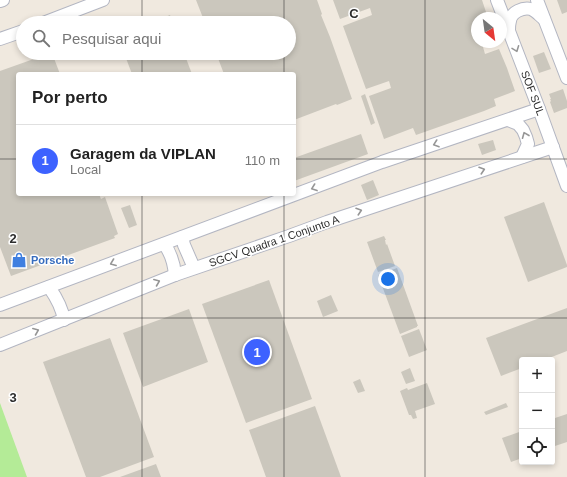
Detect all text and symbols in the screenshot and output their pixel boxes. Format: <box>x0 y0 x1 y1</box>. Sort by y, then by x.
text: C <box>349 6 359 21</box>
north arrow <box>471 12 507 48</box>
search box <box>16 16 296 60</box>
icon: search <box>30 27 52 49</box>
text: Pesquisar aqui <box>62 30 161 47</box>
one-way arrow <box>512 46 520 53</box>
street label: SOF SUL <box>519 69 547 117</box>
text: Por perto <box>32 88 108 107</box>
one-way arrow <box>521 132 529 139</box>
one-way arrow <box>433 140 440 148</box>
text: Garagem da VIPLAN <box>70 145 216 162</box>
text: 1 <box>41 153 49 168</box>
text: 110 m <box>245 153 280 168</box>
text: Local <box>70 162 101 177</box>
one-way arrow <box>479 167 486 175</box>
one-way arrow <box>310 184 317 192</box>
one-way arrow <box>355 208 362 216</box>
street label: SGCV Quadra 1 Conjunto A <box>207 213 341 269</box>
text: 2 <box>9 231 17 246</box>
shop icon: Porsche <box>10 251 28 269</box>
place label: Porsche <box>31 254 74 266</box>
one-way arrow <box>110 258 117 266</box>
your location <box>378 269 398 289</box>
one-way arrow <box>152 279 160 287</box>
one-way arrow <box>33 327 40 335</box>
pin: 1 <box>244 337 270 367</box>
map controls <box>519 357 555 465</box>
button: + <box>519 357 555 393</box>
text: 3 <box>9 390 17 405</box>
button: − <box>519 393 555 429</box>
button: locate <box>519 429 555 465</box>

